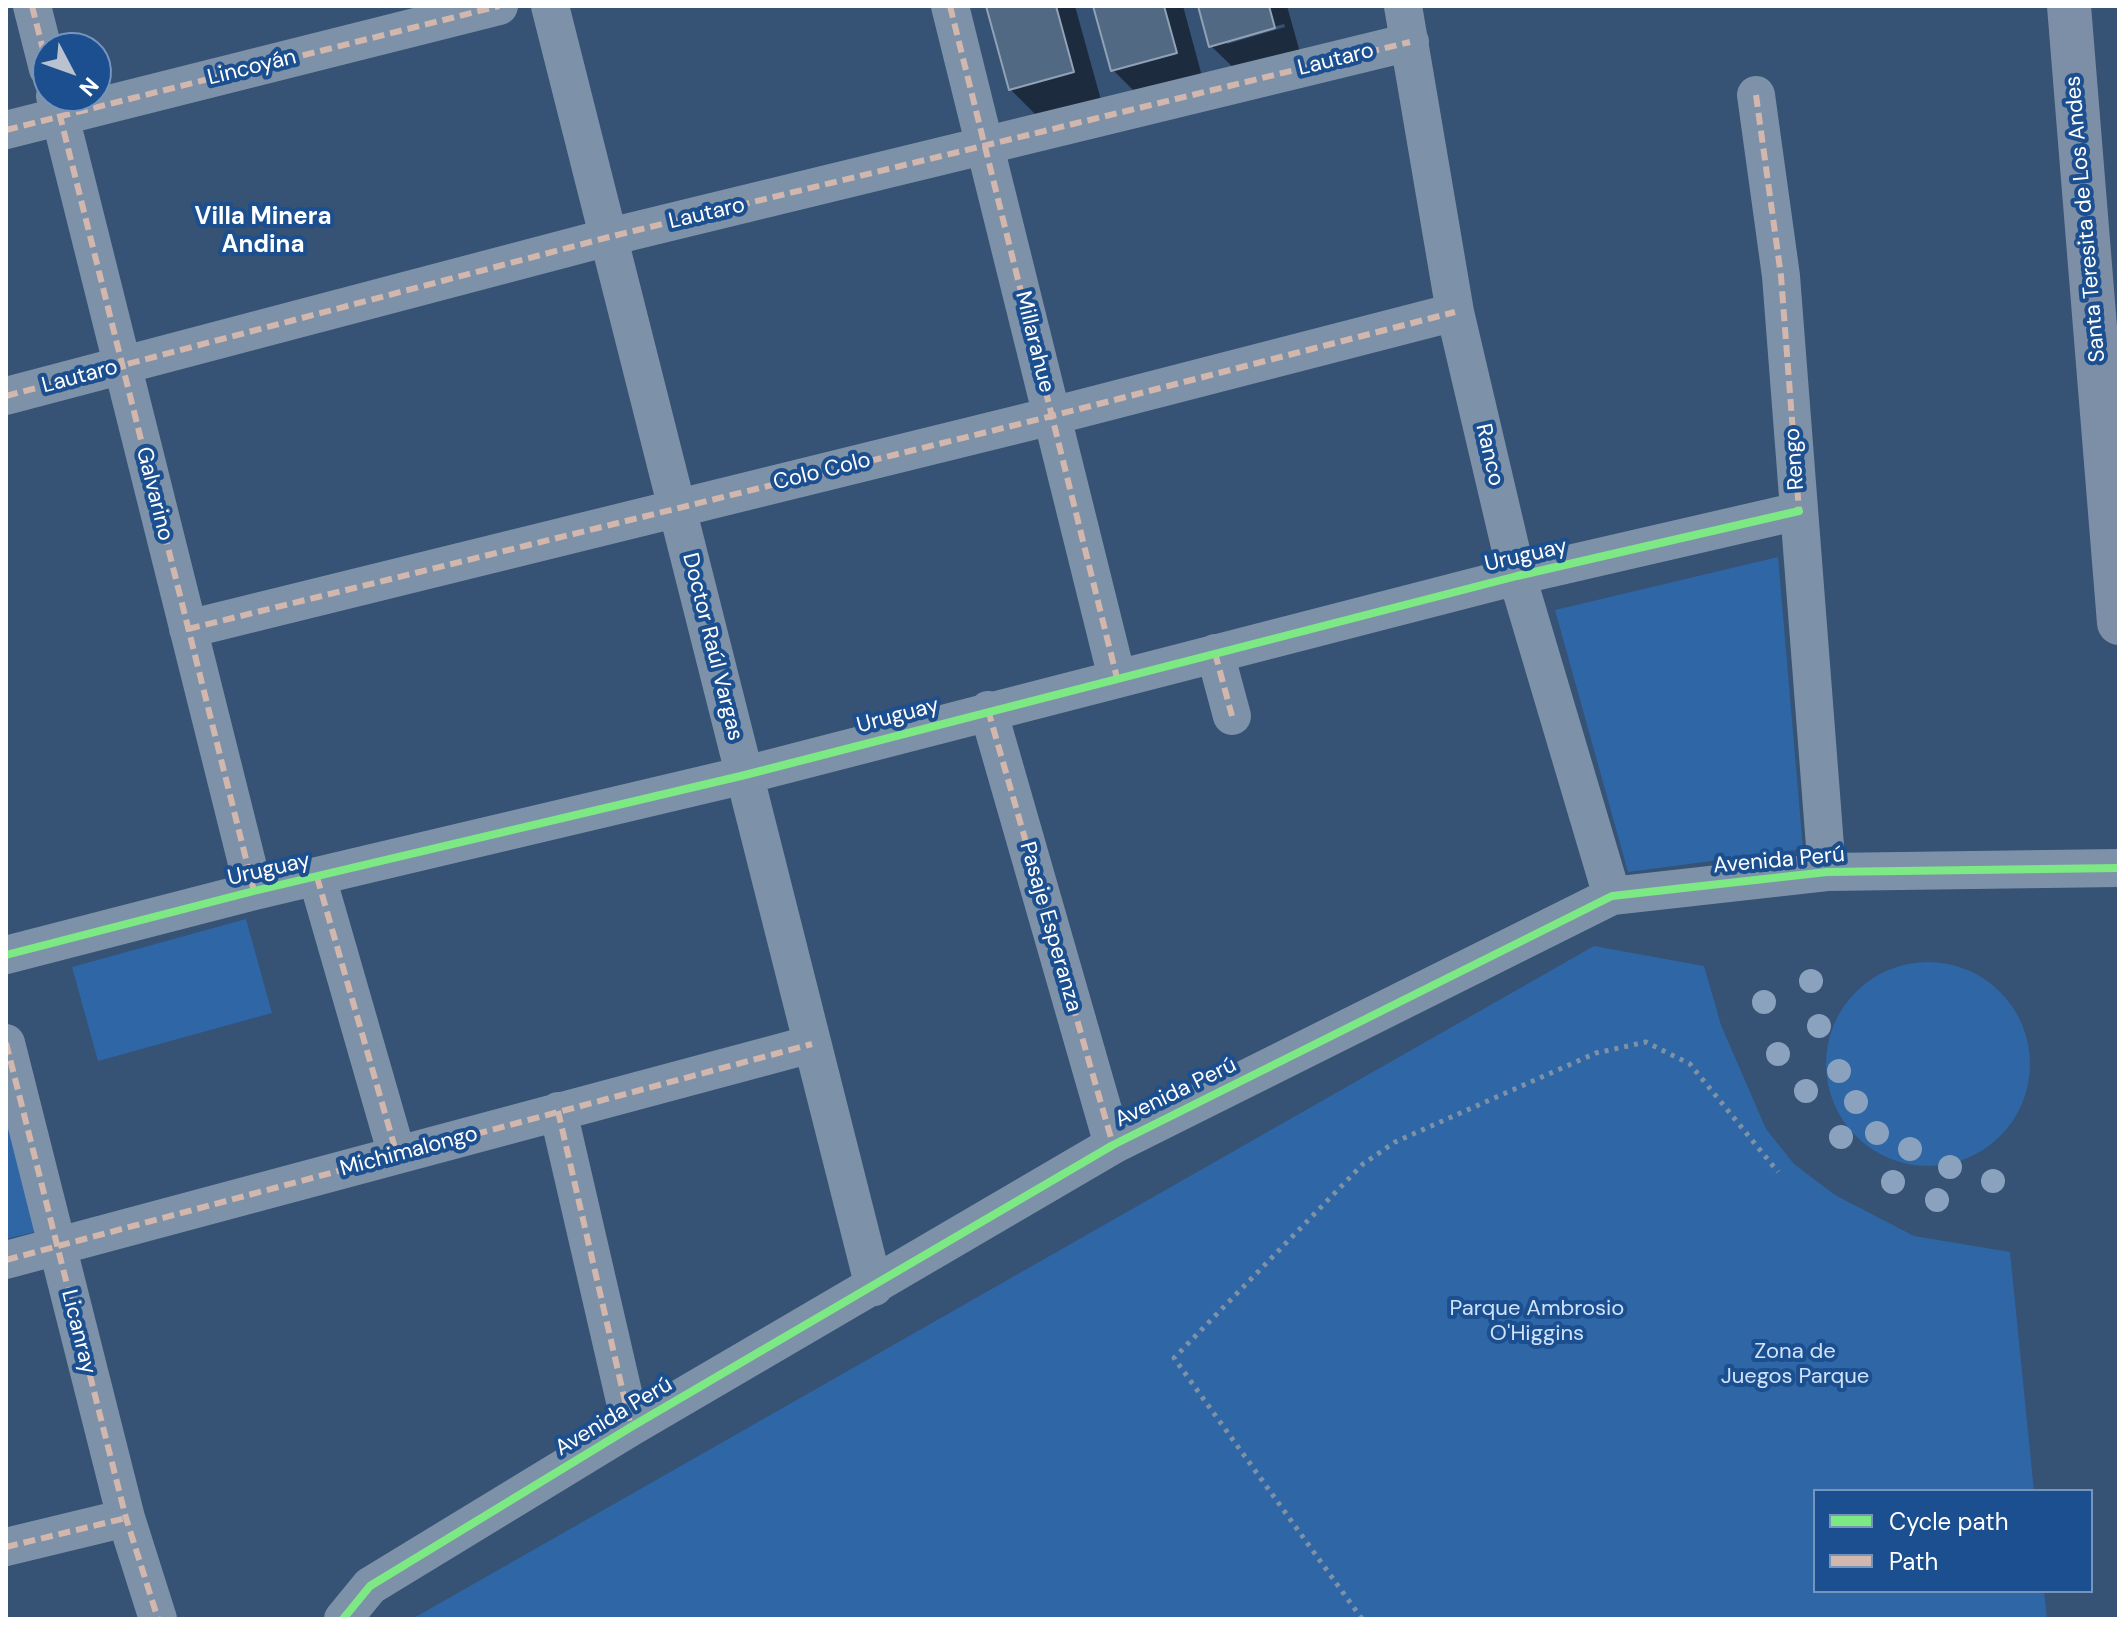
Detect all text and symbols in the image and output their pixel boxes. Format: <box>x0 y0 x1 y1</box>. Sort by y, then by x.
north arrow <box>32 32 112 112</box>
street label: Lautaro <box>1295 38 1377 82</box>
street label: Lincoyán <box>205 44 299 92</box>
text: N <box>73 71 105 102</box>
street label: Santa Teresita de Los Andes <box>2060 75 2112 363</box>
street label: Lautaro <box>666 192 748 236</box>
district label: Villa Minera Andina <box>194 204 332 260</box>
street label: Millarahue <box>1009 289 1059 395</box>
street label: Lautaro <box>39 354 121 400</box>
street label: Ranco <box>1469 421 1509 489</box>
street label: Rengo <box>1780 427 1810 491</box>
street label: Galvarino <box>130 444 178 544</box>
street label: Colo Colo <box>771 447 873 497</box>
street label: Uruguay <box>1482 534 1570 578</box>
street label: Doctor Raúl Vargas <box>676 550 748 744</box>
street label: Uruguay <box>854 692 942 740</box>
street label: Pasaje Esperanza <box>1013 839 1087 1015</box>
street label: Avenida Perú <box>1712 842 1846 880</box>
street label: Uruguay <box>225 848 313 892</box>
street label: Avenida Perú <box>1111 1052 1241 1134</box>
street label: Michimalongo <box>337 1121 481 1183</box>
street label: Licanray <box>55 1287 101 1377</box>
park label: Parque Ambrosio O'Higgins <box>1450 1296 1624 1348</box>
park label: Zona de Juegos Parque <box>1721 1339 1869 1390</box>
street label: Avenida Perú <box>551 1372 677 1462</box>
legend <box>1813 1489 2093 1593</box>
text: Cycle path <box>1889 1506 2008 1537</box>
text: Path <box>1889 1546 1938 1577</box>

